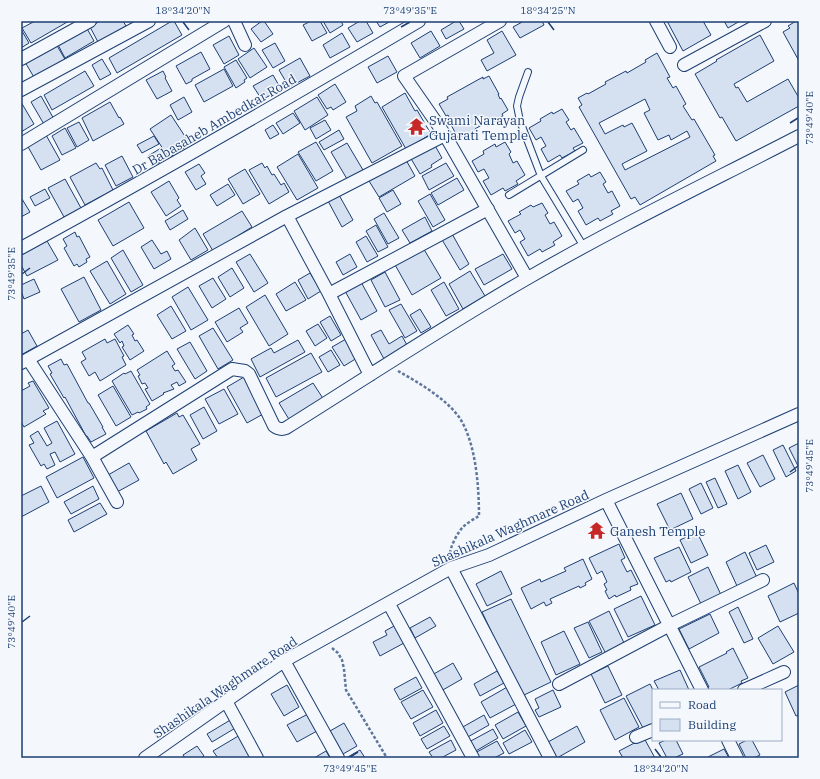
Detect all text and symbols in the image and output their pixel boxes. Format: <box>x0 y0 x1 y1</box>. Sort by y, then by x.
text: 18°34'20"N <box>156 4 211 17</box>
text: 73°49'35"E <box>383 4 437 17</box>
text: 18°34'25"N <box>521 4 576 17</box>
street label: Dr Babasaheb Ambedkar Road <box>129 70 299 178</box>
text: 73°49'40"E <box>803 91 816 145</box>
place label: Swami Narayan Gujarati Temple <box>429 112 528 144</box>
temple icon: Swami Narayan Gujarati Temple <box>406 117 426 137</box>
text: 73°49'35"E <box>5 247 18 301</box>
text: 73°49'45"E <box>803 439 816 493</box>
street label: Shashikala Waghmare Road <box>429 486 592 571</box>
temple icon: Ganesh Temple <box>587 521 607 541</box>
place label: Ganesh Temple <box>610 523 705 540</box>
text: 73°49'40"E <box>5 595 18 649</box>
street label: Shashikala Waghmare Road <box>150 633 301 742</box>
legend <box>652 689 782 741</box>
text: Road <box>688 697 717 712</box>
text: Building <box>688 717 736 732</box>
text: 73°49'45"E <box>323 762 377 775</box>
text: 18°34'20"N <box>634 762 689 775</box>

